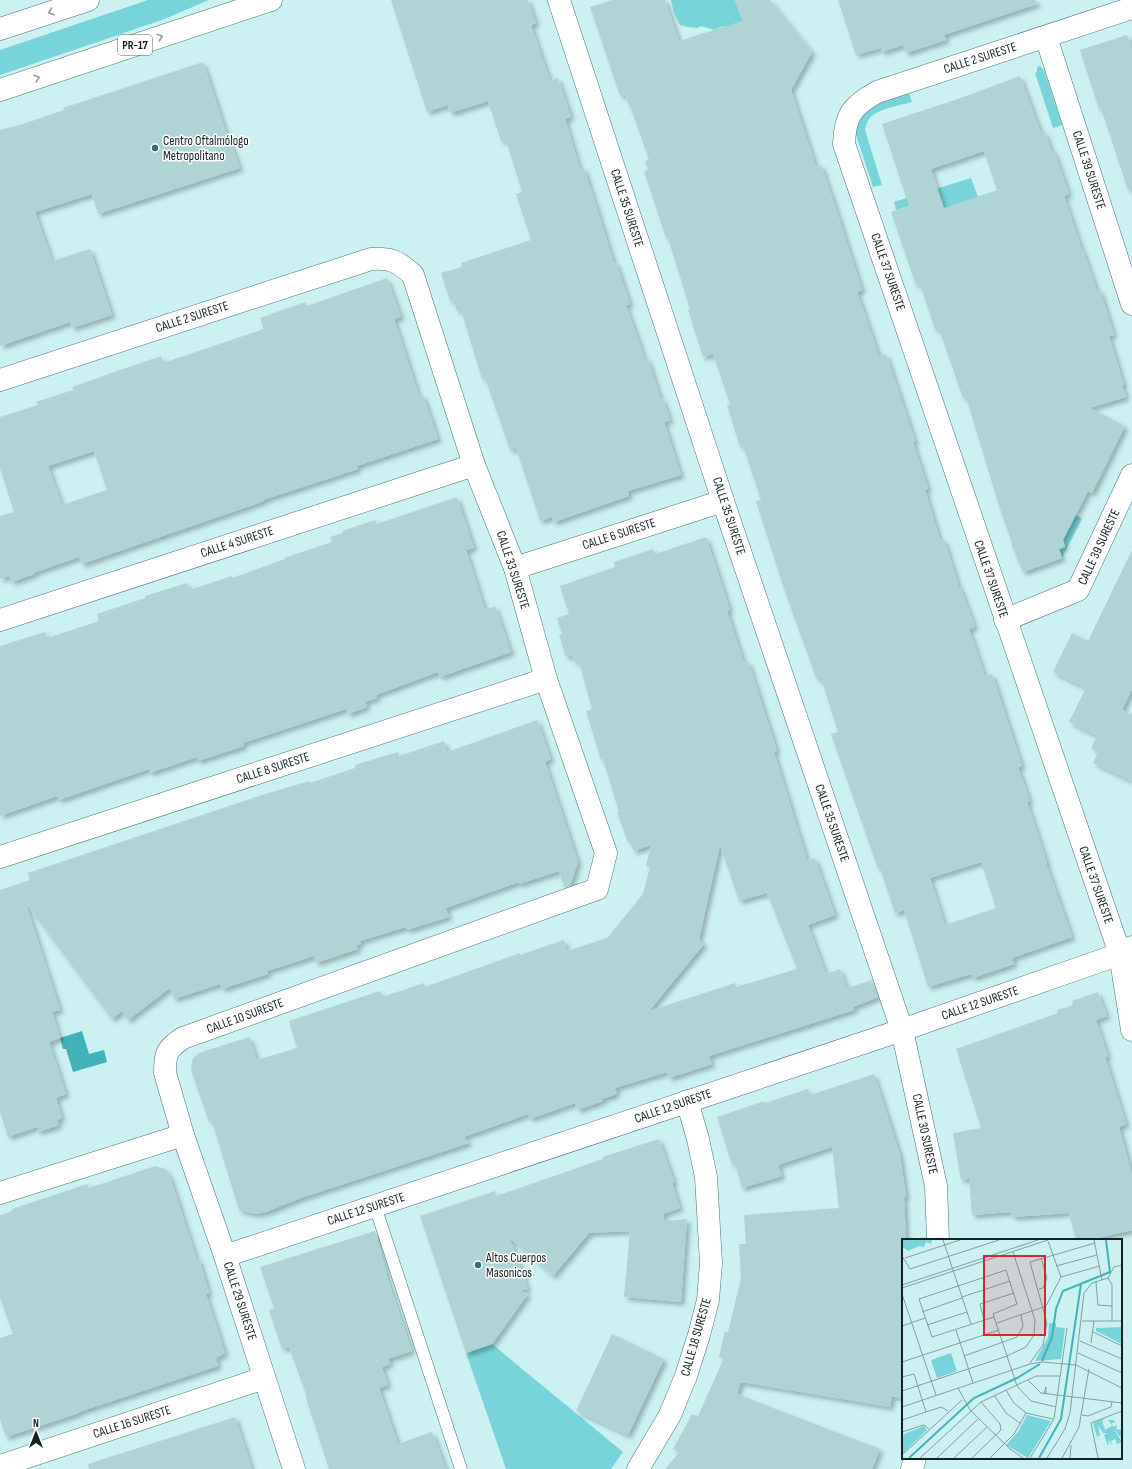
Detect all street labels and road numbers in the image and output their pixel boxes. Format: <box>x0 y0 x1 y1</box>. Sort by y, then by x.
road number: PR-17 <box>118 35 152 55</box>
street label: CALLE 2 SURESTE <box>941 39 1019 77</box>
street label: CALLE 39 SURESTE <box>1069 129 1109 211</box>
street label: CALLE 35 SURESTE <box>607 167 647 249</box>
street label: CALLE 37 SURESTE <box>867 231 909 313</box>
street label: CALLE 2 SURESTE <box>153 298 231 336</box>
street label: CALLE 35 SURESTE <box>709 475 749 557</box>
street label: CALLE 39 SURESTE <box>1074 507 1124 587</box>
street label: CALLE 6 SURESTE <box>580 515 658 553</box>
street label: CALLE 4 SURESTE <box>198 523 276 561</box>
street label: CALLE 33 SURESTE <box>493 529 533 611</box>
street label: CALLE 37 SURESTE <box>970 538 1012 620</box>
street label: CALLE 8 SURESTE <box>234 749 312 787</box>
street label: CALLE 35 SURESTE <box>811 782 853 864</box>
street label: CALLE 37 SURESTE <box>1075 844 1117 926</box>
street label: CALLE 12 SURESTE <box>939 982 1021 1024</box>
street label: CALLE 10 SURESTE <box>204 995 286 1037</box>
street label: CALLE 12 SURESTE <box>632 1085 714 1127</box>
street label: CALLE 30 SURESTE <box>909 1092 941 1176</box>
street label: CALLE 12 SURESTE <box>325 1189 407 1229</box>
street label: CALLE 29 SURESTE <box>220 1260 260 1342</box>
street label: CALLE 18 SURESTE <box>677 1296 715 1378</box>
street label: CALLE 16 SURESTE <box>91 1402 173 1442</box>

